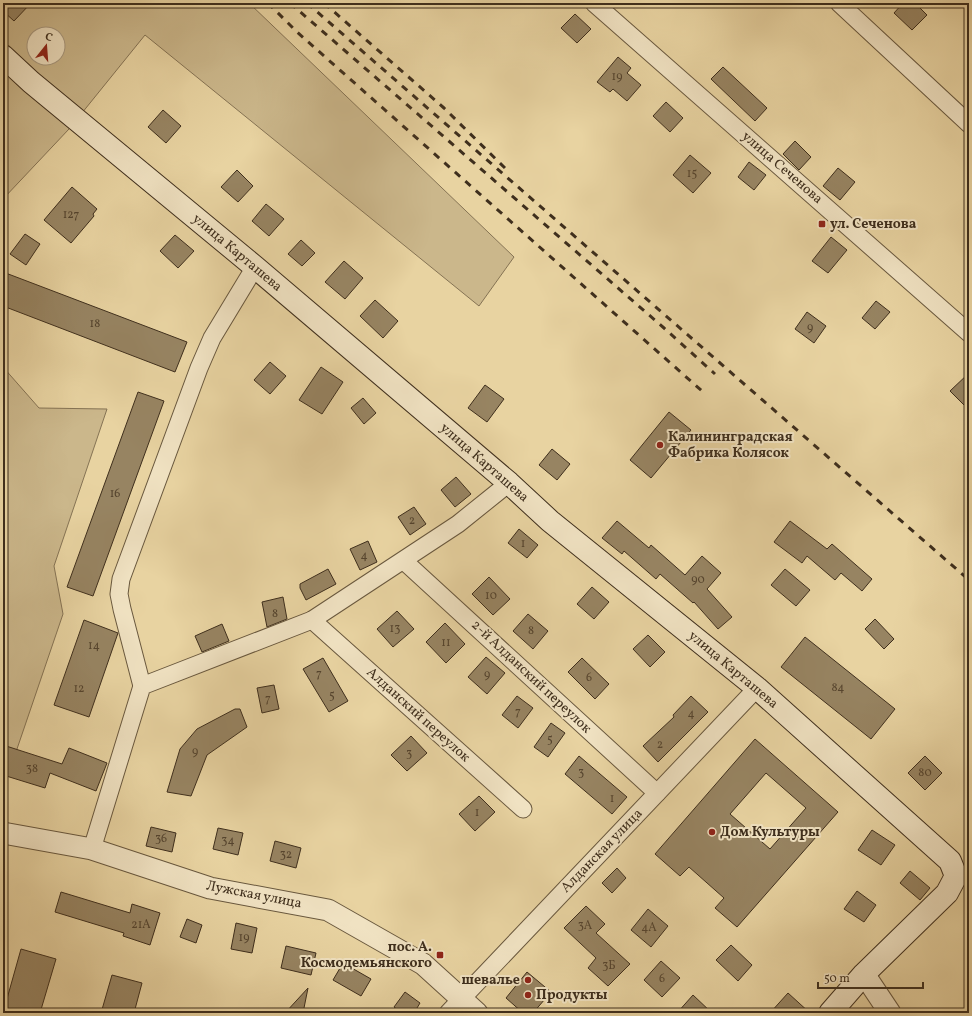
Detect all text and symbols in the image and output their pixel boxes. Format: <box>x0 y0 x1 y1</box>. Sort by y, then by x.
north arrow <box>26 26 66 66</box>
text: С <box>43 30 54 46</box>
house number: 19 <box>612 69 622 85</box>
street label: улица Сеченова <box>737 127 827 209</box>
house number: 15 <box>687 166 697 182</box>
house number: 127 <box>63 207 79 223</box>
street label: улица Карташева <box>188 210 286 296</box>
place label: ул. Сеченова <box>830 215 917 234</box>
marker: ул. Сеченова <box>817 219 827 229</box>
house number: 18 <box>90 316 100 332</box>
house number: 9 <box>807 320 813 336</box>
street label: улица Карташева <box>435 419 533 507</box>
place label: Калининградская Фабрика Колясок <box>668 428 793 463</box>
marker: Калининградская Фабрика Колясок <box>655 440 665 450</box>
house number: 16 <box>110 486 120 502</box>
house number: 2 <box>409 513 415 529</box>
house number: 1 <box>521 536 525 552</box>
house number: 4 <box>360 548 368 564</box>
house number: 90 <box>691 572 705 588</box>
house number: 10 <box>485 588 497 604</box>
house number: 8 <box>272 606 278 622</box>
street label: 2-й Алданский переулок <box>467 616 596 738</box>
house number: 13 <box>390 621 400 637</box>
house number: 8 <box>528 623 534 639</box>
street label: улица Карташева <box>684 627 782 713</box>
house number: 11 <box>441 635 451 651</box>
house number: 14 <box>88 638 100 654</box>
street label: Алданский переулок <box>362 663 474 767</box>
house number: 7 <box>316 666 322 682</box>
house number: 9 <box>484 667 490 683</box>
house number: 6 <box>586 670 592 686</box>
house number: 84 <box>832 680 844 696</box>
house number: 12 <box>73 681 85 697</box>
house number: 5 <box>329 688 335 704</box>
house number: 7 <box>265 691 271 707</box>
house number: 7 <box>515 704 521 720</box>
house number: 4 <box>687 706 695 722</box>
house number: 5 <box>547 732 553 748</box>
house number: 2 <box>657 737 663 753</box>
house number: 9 <box>192 744 198 760</box>
house number: 3 <box>406 746 412 762</box>
house number: 38 <box>26 761 38 777</box>
house number: 3 <box>578 765 584 781</box>
house number: 80 <box>918 765 932 781</box>
house number: 1 <box>610 791 614 807</box>
house number: 1 <box>475 805 479 821</box>
street label: Алданская улица <box>557 805 647 897</box>
place label: Дом Культуры <box>720 823 820 842</box>
marker: Дом Культуры <box>707 827 717 837</box>
house number: 36 <box>155 831 167 847</box>
house number: 34 <box>221 833 235 849</box>
house number: 32 <box>280 847 292 863</box>
street label: Лужская улица <box>205 876 303 914</box>
house number: 21А <box>131 917 151 933</box>
house number: 3А <box>578 918 593 934</box>
house number: 4А <box>641 920 657 936</box>
house number: 19 <box>239 930 249 946</box>
place label: пос. А. Космодемьянского <box>301 938 432 973</box>
marker: пос. А. Космодемьянского <box>435 950 445 960</box>
house number: 3Б <box>602 958 616 974</box>
scale bar <box>818 964 923 990</box>
place label: шевалье <box>462 971 520 990</box>
house number: 6 <box>659 971 665 987</box>
text: 50 m <box>824 971 850 987</box>
marker: шевалье <box>523 975 533 985</box>
place label: Продукты <box>536 986 608 1005</box>
marker: Продукты <box>523 990 533 1000</box>

